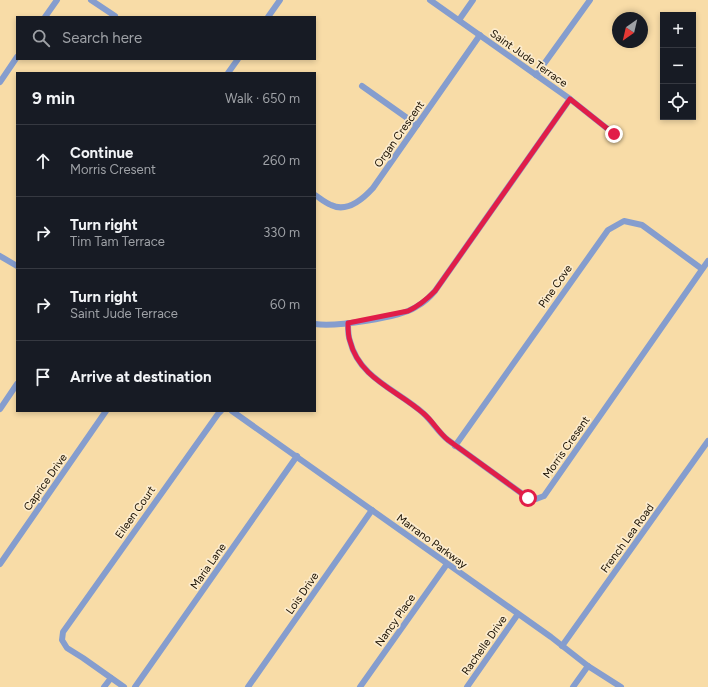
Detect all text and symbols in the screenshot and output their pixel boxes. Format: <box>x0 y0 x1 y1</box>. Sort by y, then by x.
north arrow <box>612 12 648 48</box>
map controls <box>660 12 696 120</box>
button: + <box>660 12 696 48</box>
search box <box>16 16 316 60</box>
icon: search <box>30 27 52 49</box>
street label: Saint Jude Terrace <box>488 27 570 90</box>
text: Search here <box>62 29 142 47</box>
button: − <box>660 48 696 84</box>
button: locate <box>660 84 696 120</box>
text: 9 min <box>32 88 75 108</box>
text: Walk · 650 m <box>225 91 300 106</box>
street label: Organ Crescent <box>372 99 427 170</box>
route end <box>605 125 623 143</box>
text: Continue <box>70 144 133 162</box>
icon: ahead <box>32 150 54 172</box>
text: 260 m <box>263 153 300 168</box>
text: Morris Cresent <box>70 162 156 177</box>
text: Turn right <box>70 216 138 234</box>
icon: right <box>32 222 54 244</box>
text: 330 m <box>263 225 300 240</box>
text: Tim Tam Terrace <box>70 234 165 249</box>
street label: Pine Cove <box>536 262 575 310</box>
text: Turn right <box>70 288 138 306</box>
icon: right <box>32 294 54 316</box>
text: 60 m <box>270 297 300 312</box>
text: Saint Jude Terrace <box>70 306 178 321</box>
icon: arrive <box>32 366 54 388</box>
text: Arrive at destination <box>70 368 211 386</box>
street label: Morris Cresent <box>540 414 593 481</box>
street label: Caprice Drive <box>21 451 70 513</box>
street label: Eileen Court <box>113 484 158 541</box>
route start <box>519 489 537 507</box>
street label: French Lea Road <box>598 501 657 575</box>
street label: Marrano Parkway <box>394 511 470 571</box>
street label: Maria Lane <box>188 541 229 592</box>
street label: Lois Drive <box>283 570 321 617</box>
street label: Nancy Place <box>373 592 418 649</box>
street label: Rachelle Drive <box>459 613 510 678</box>

